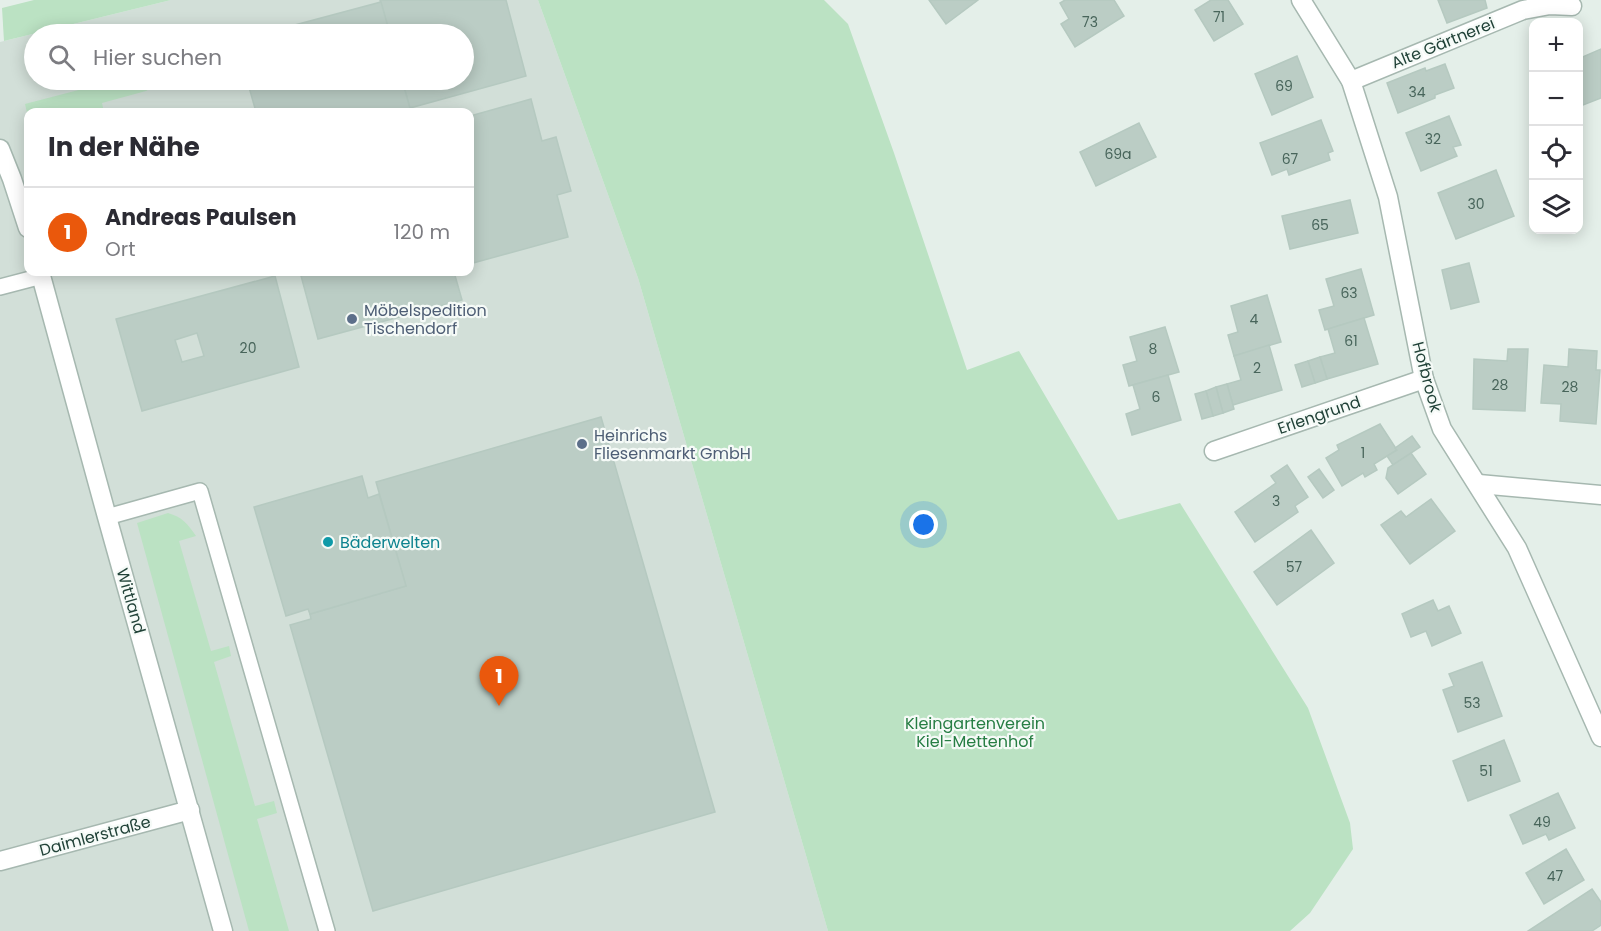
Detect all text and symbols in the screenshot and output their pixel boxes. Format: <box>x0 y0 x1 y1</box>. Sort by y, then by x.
house number: 71 <box>1213 7 1225 27</box>
house number: 73 <box>1082 12 1098 32</box>
street label: Alte Gärtnerei <box>1388 12 1498 74</box>
map controls <box>1529 18 1583 234</box>
button: + <box>1529 18 1583 72</box>
search box <box>24 24 474 90</box>
icon: search <box>45 41 78 74</box>
text: Hier suchen <box>93 42 222 73</box>
button: − <box>1529 72 1583 126</box>
house number: 69 <box>1275 76 1293 96</box>
house number: 34 <box>1408 82 1426 102</box>
button: locate <box>1529 126 1583 180</box>
text: In der Nähe <box>48 129 200 165</box>
house number: 32 <box>1425 129 1441 149</box>
house number: 69a <box>1104 144 1132 164</box>
house number: 67 <box>1282 149 1299 169</box>
button: layers <box>1529 180 1583 234</box>
house number: 30 <box>1467 194 1485 214</box>
text: Andreas Paulsen <box>105 202 296 233</box>
house number: 65 <box>1311 215 1329 235</box>
text: 1 <box>64 218 71 246</box>
text: 120 m <box>394 218 450 246</box>
text: Ort <box>105 235 135 263</box>
house number: 63 <box>1340 283 1358 303</box>
place label: Möbelspedition Tischendorf <box>364 299 487 340</box>
house number: 4 <box>1250 309 1259 329</box>
marker: Möbelspedition Tischendorf <box>345 312 359 326</box>
house number: 61 <box>1344 331 1358 351</box>
house number: 20 <box>240 338 256 358</box>
house number: 8 <box>1149 339 1158 359</box>
street label: Hofbrook <box>1407 339 1448 416</box>
house number: 2 <box>1253 358 1261 378</box>
house number: 28 <box>1492 375 1509 395</box>
house number: 28 <box>1562 377 1579 397</box>
house number: 6 <box>1152 387 1161 407</box>
street label: Erlengrund <box>1274 390 1364 440</box>
place label: Heinrichs Fliesenmarkt GmbH <box>594 424 751 465</box>
marker: Heinrichs Fliesenmarkt GmbH <box>575 437 589 451</box>
house number: 1 <box>1361 443 1365 463</box>
house number: 3 <box>1272 491 1280 511</box>
your location <box>909 510 938 539</box>
place label: Bäderwelten <box>340 531 440 554</box>
marker: Bäderwelten <box>321 535 335 549</box>
house number: 57 <box>1286 557 1303 577</box>
street label: Wittland <box>111 566 151 636</box>
pin: 1 <box>480 656 518 706</box>
house number: 53 <box>1463 693 1481 713</box>
park label: Kleingartenverein Kiel-Mettenhof <box>905 712 1045 753</box>
house number: 51 <box>1479 761 1493 781</box>
street label: Daimlerstraße <box>37 810 153 862</box>
house number: 49 <box>1533 812 1551 832</box>
house number: 47 <box>1547 866 1564 886</box>

